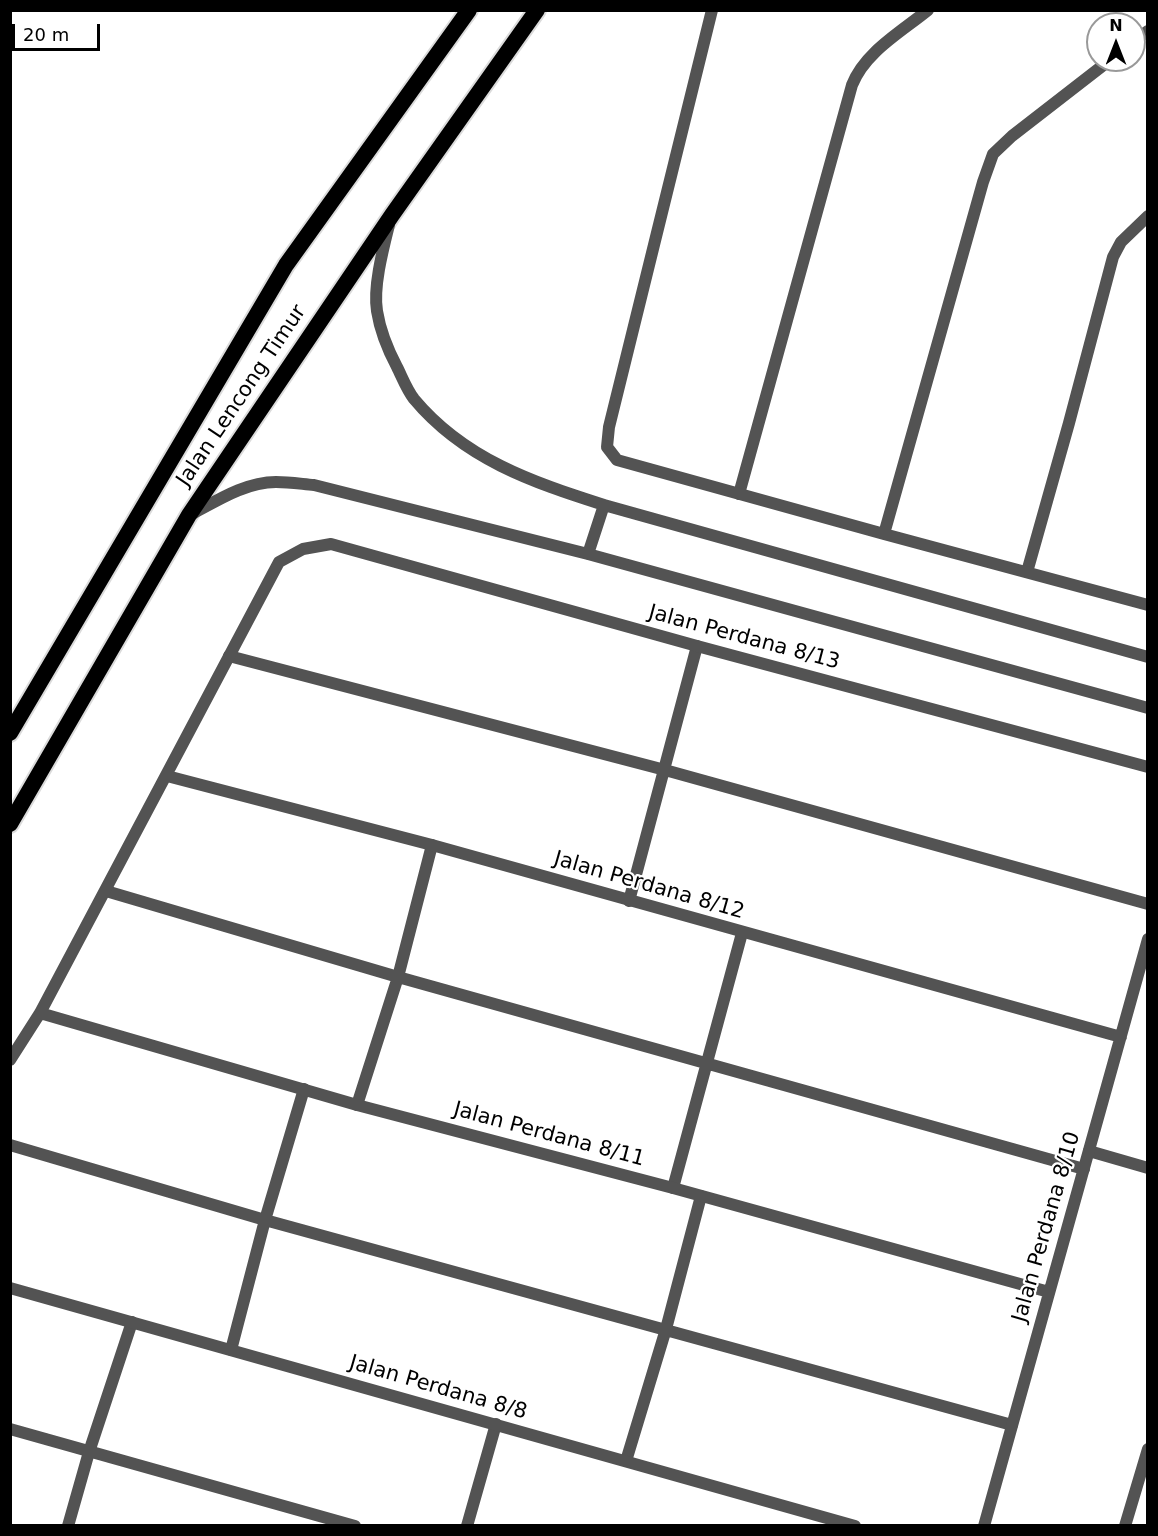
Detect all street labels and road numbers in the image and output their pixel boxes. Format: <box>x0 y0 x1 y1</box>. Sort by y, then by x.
street label: Jalan Lencong Timur <box>172 300 312 492</box>
street label: Jalan Perdana 8/13 <box>646 600 842 676</box>
street label: Jalan Perdana 8/12 <box>551 847 747 925</box>
street label: Jalan Perdana 8/11 <box>451 1097 647 1173</box>
street label: Jalan Perdana 8/10 <box>1008 1129 1086 1325</box>
street label: Jalan Perdana 8/8 <box>346 1351 530 1425</box>

